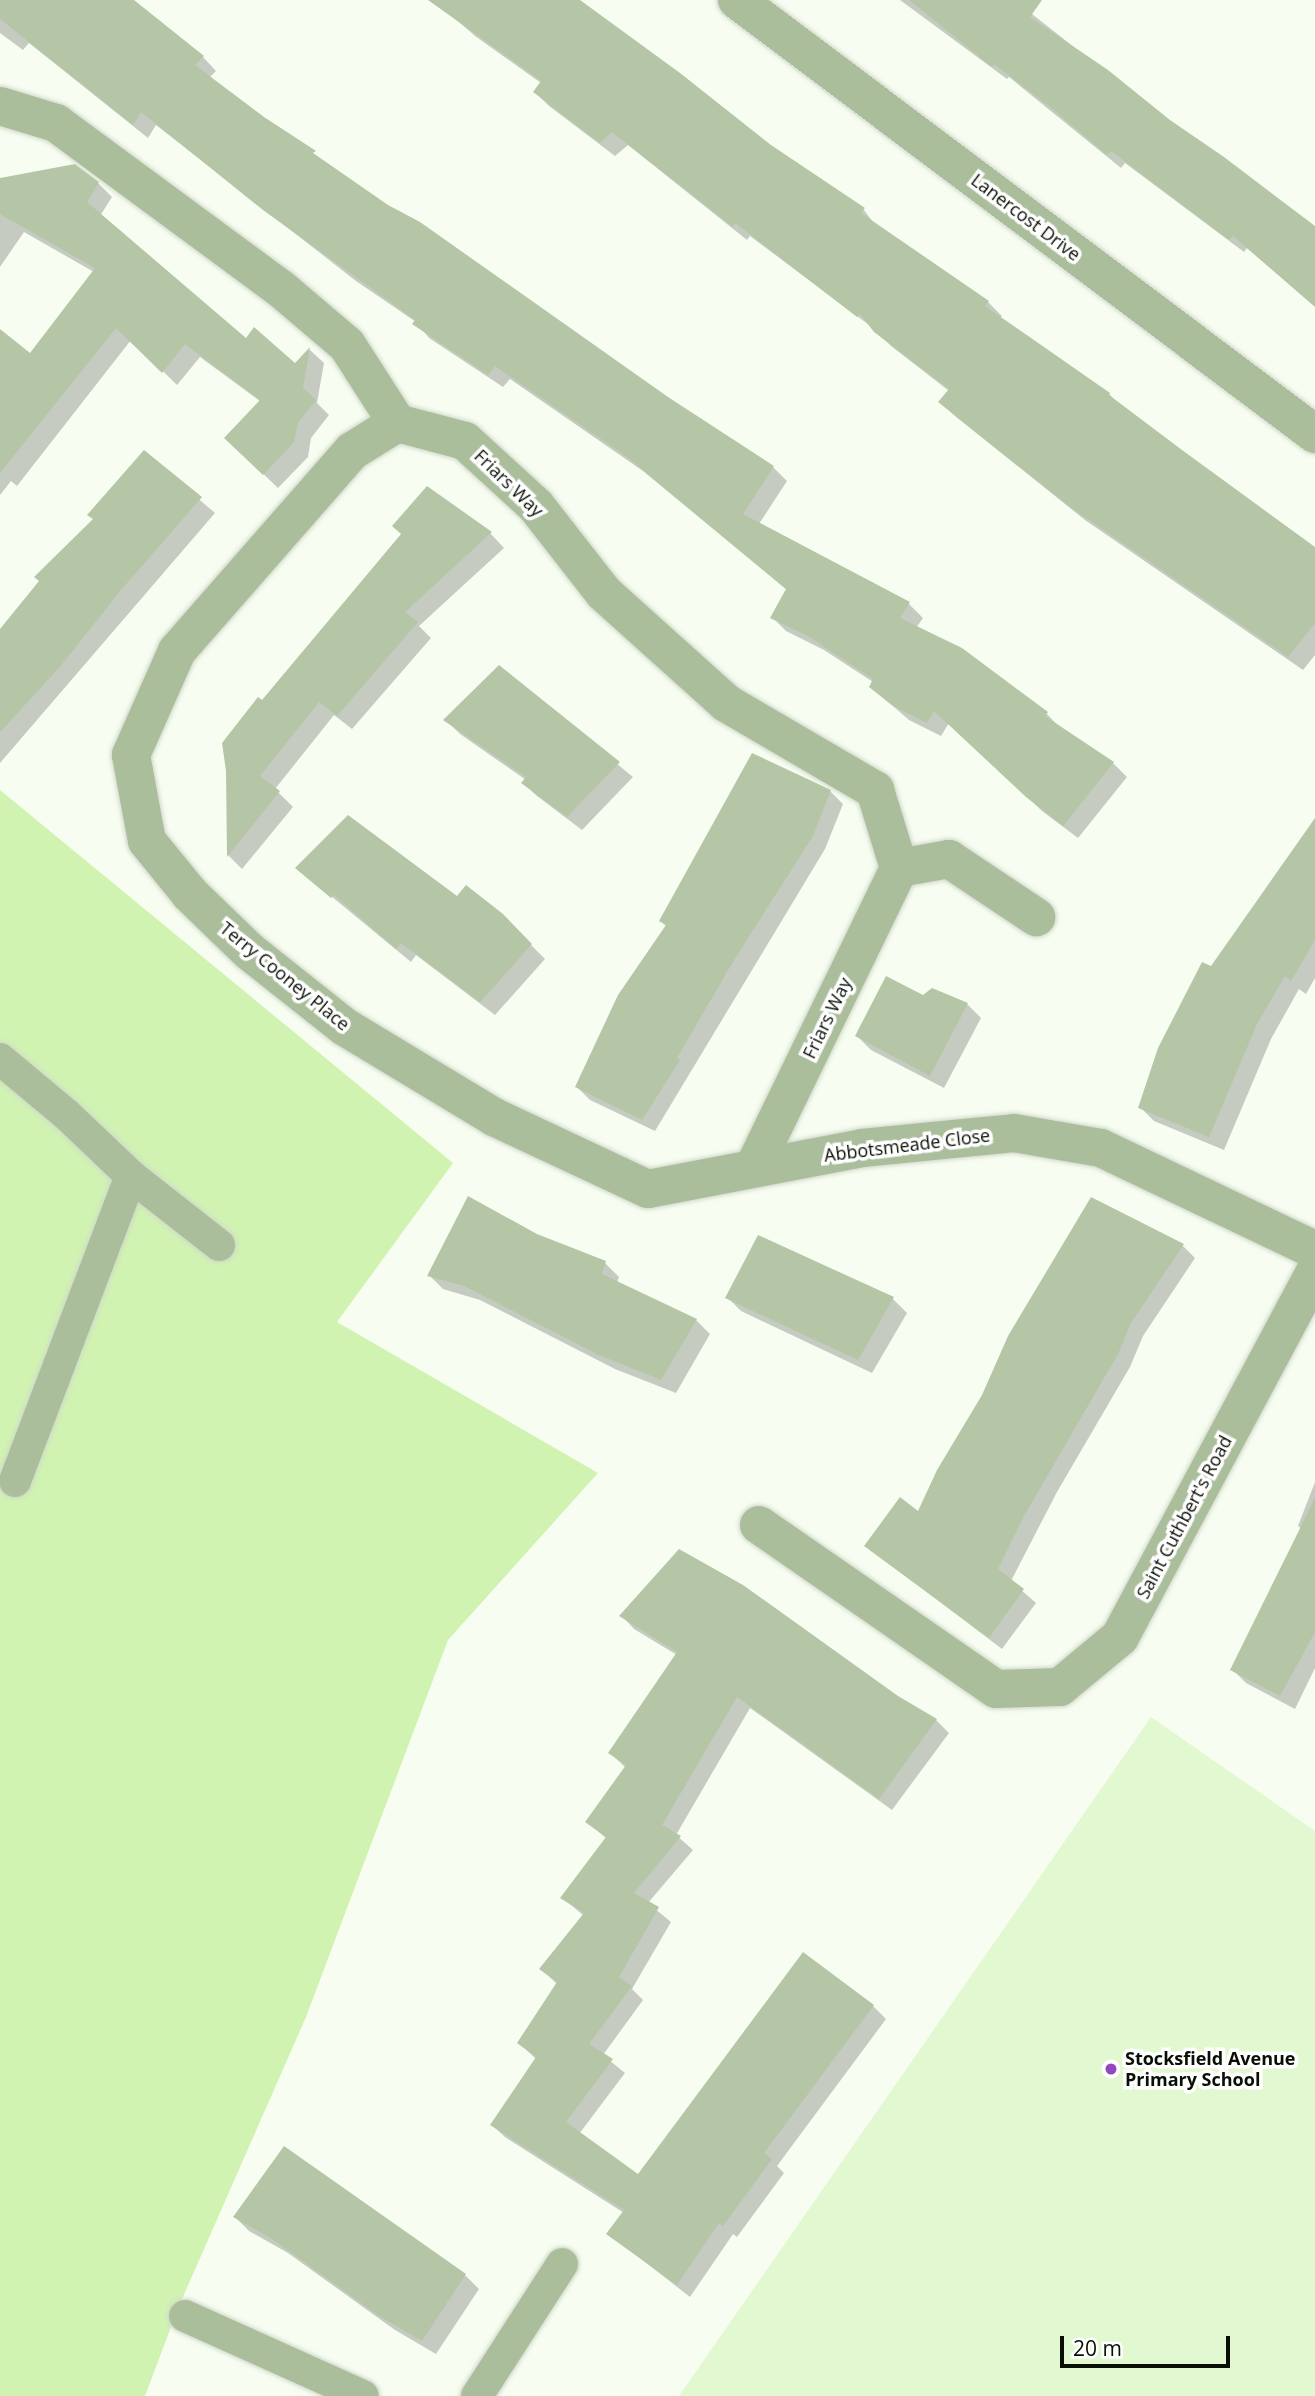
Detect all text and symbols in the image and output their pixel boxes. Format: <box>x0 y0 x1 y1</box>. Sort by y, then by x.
street label: Lanercost Drive <box>967 169 1085 265</box>
street label: Friars Way <box>470 445 548 521</box>
street label: Terry Cooney Place <box>216 917 354 1035</box>
street label: Friars Way <box>798 974 856 1062</box>
street label: Abbotsmeade Close <box>823 1124 991 1166</box>
street label: Saint Cuthbert's Road <box>1132 1432 1236 1602</box>
place label: Stocksfield Avenue Primary School <box>1125 2048 1295 2090</box>
marker: Stocksfield Avenue Primary School <box>1103 2061 1119 2077</box>
scale bar <box>1063 2322 1233 2366</box>
text: 20 m <box>1073 2334 1122 2362</box>

